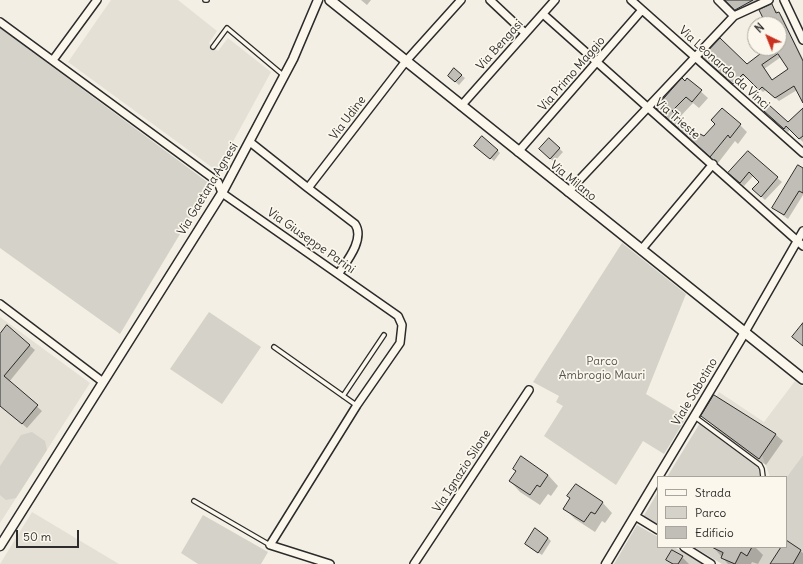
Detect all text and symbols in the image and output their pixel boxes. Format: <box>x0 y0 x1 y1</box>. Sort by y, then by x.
north arrow <box>747 16 787 56</box>
street label: Via Bengasi <box>474 17 526 73</box>
text: N <box>752 20 767 36</box>
street label: Via Leonardo da Vinci <box>676 23 772 113</box>
street label: Via Primo Maggio <box>536 34 608 114</box>
street label: Via Udine <box>327 93 369 143</box>
street label: Via Trieste <box>651 95 703 143</box>
street label: Via Gaetana Agnesi <box>175 140 241 238</box>
street label: Via Milano <box>547 158 599 204</box>
street label: Via Giuseppe Parini <box>264 205 358 277</box>
park label: Parco Ambrogio Mauri <box>559 355 645 383</box>
street label: Viale Sabotino <box>669 356 721 428</box>
street label: Via Ignazio Silone <box>430 427 494 515</box>
legend <box>657 476 787 548</box>
text: Strada <box>695 485 731 500</box>
text: Parco <box>695 505 726 520</box>
scale bar <box>18 522 81 548</box>
text: Edificio <box>695 525 734 540</box>
text: 50 m <box>23 529 51 544</box>

